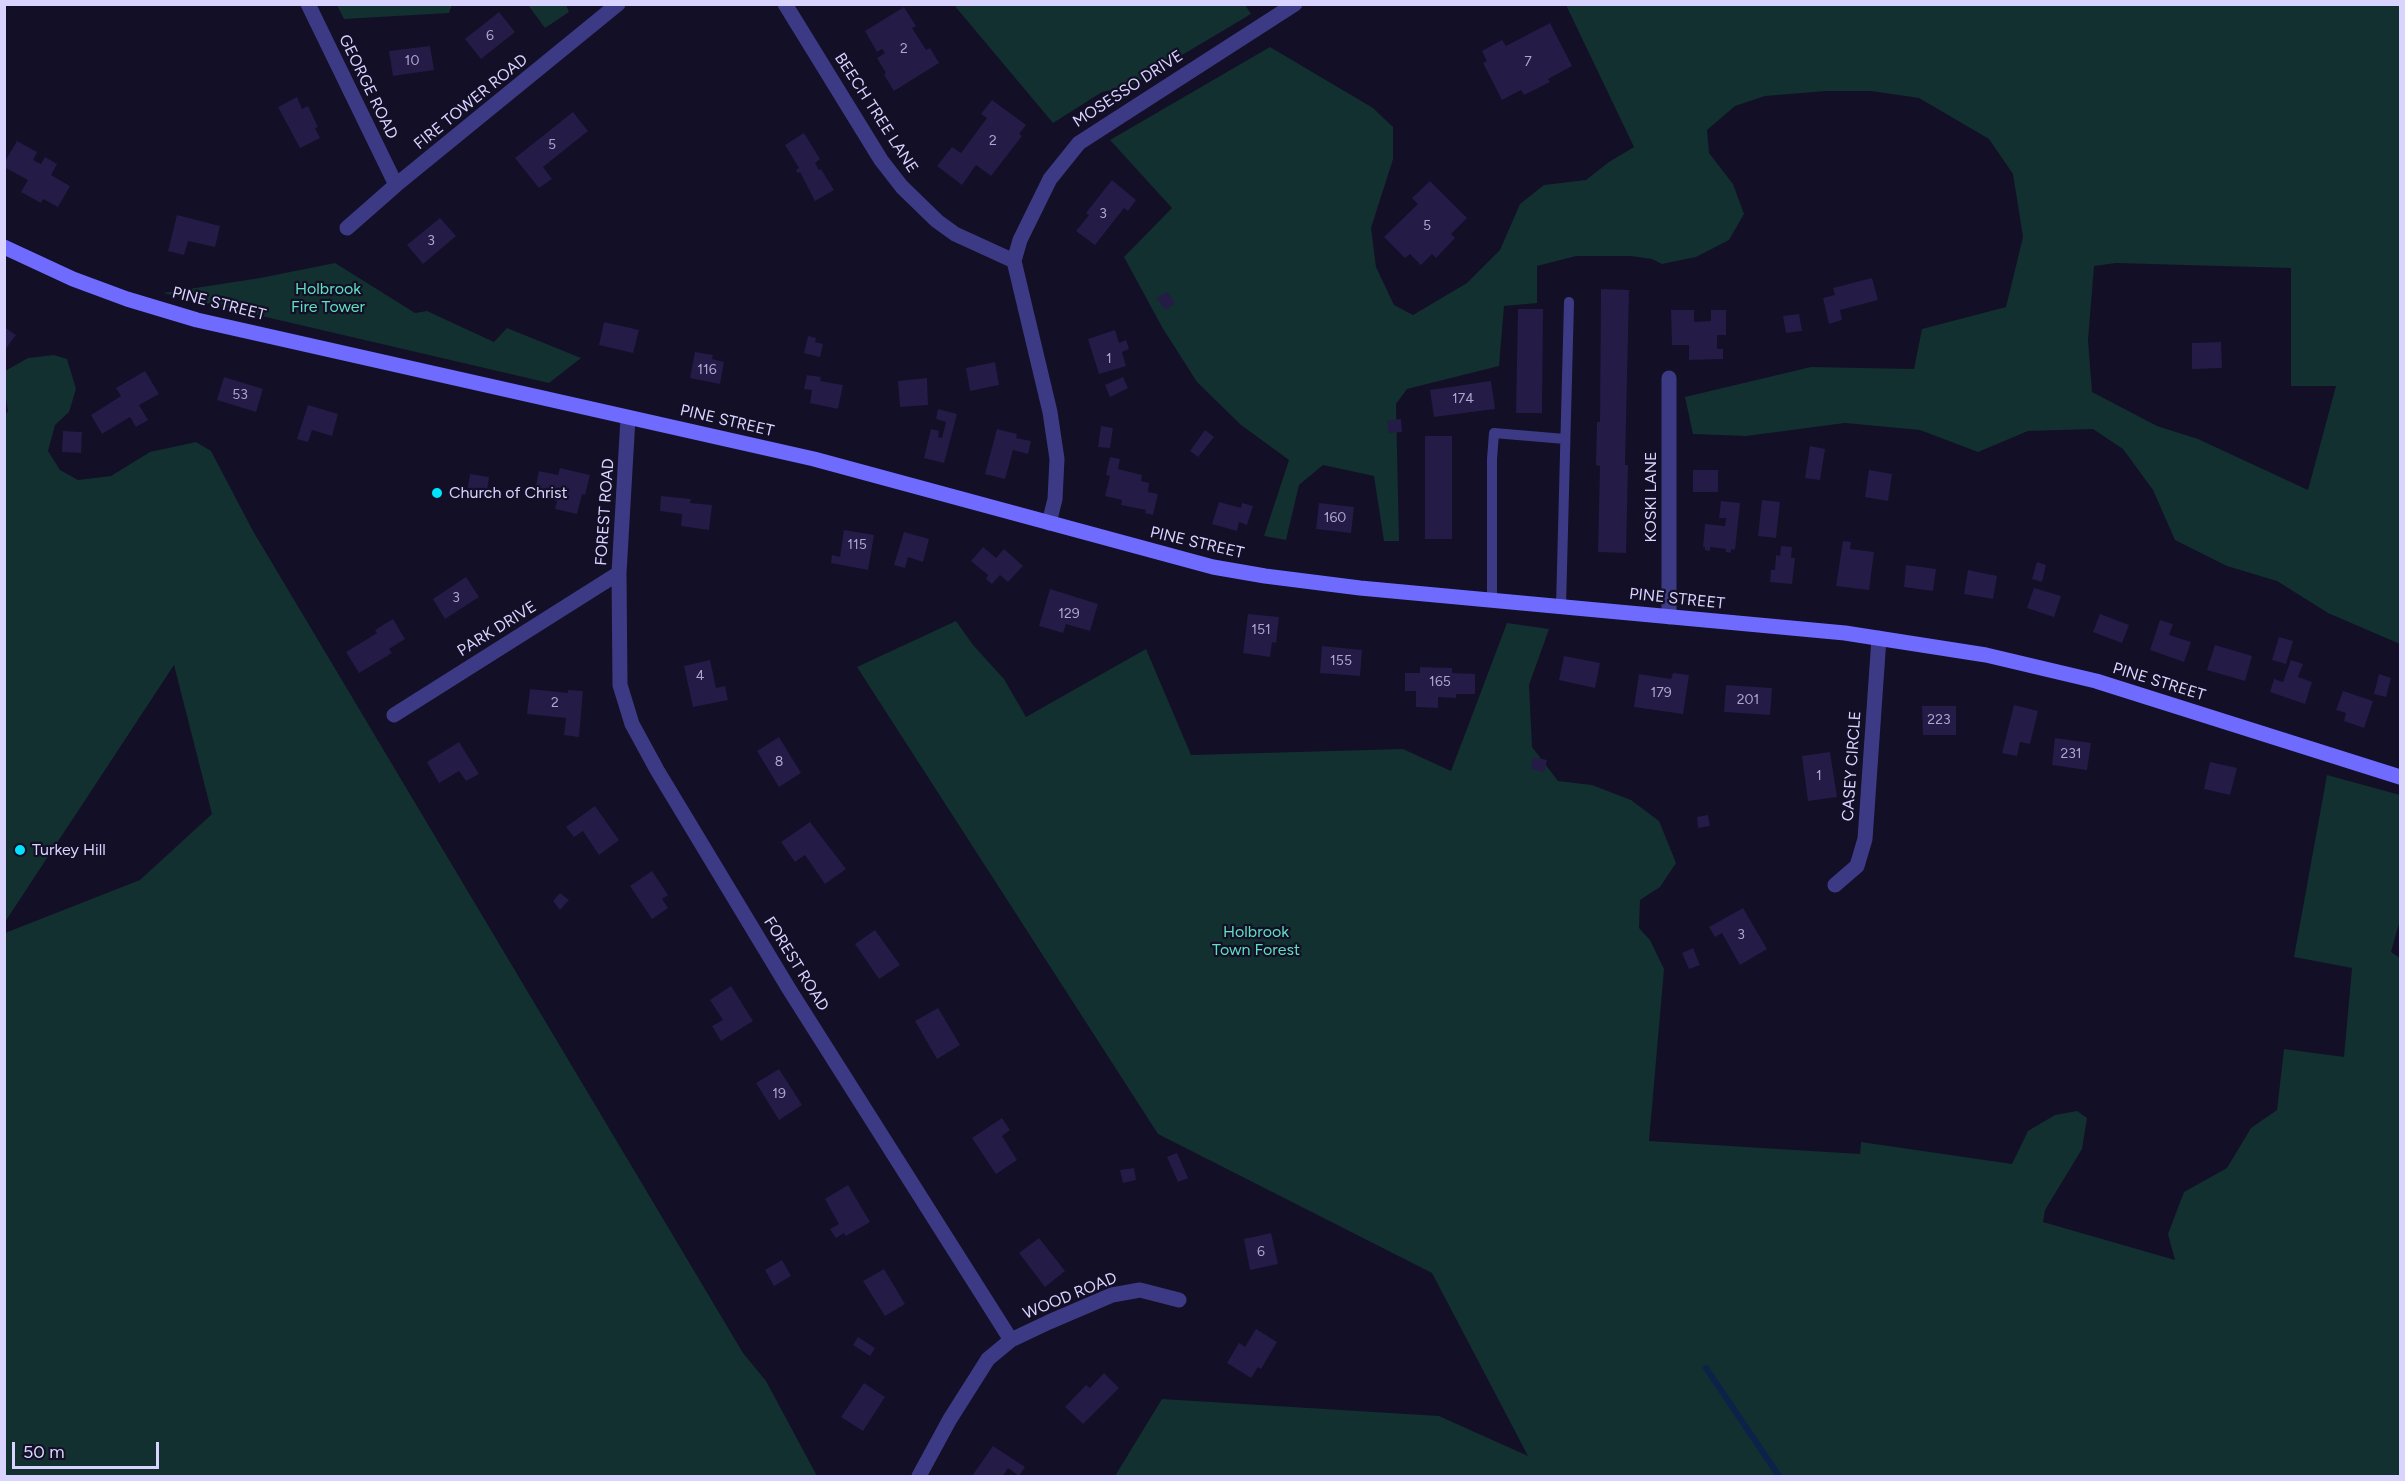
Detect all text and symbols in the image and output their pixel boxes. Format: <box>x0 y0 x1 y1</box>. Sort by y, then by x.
house number: 6 <box>486 28 494 44</box>
street label: GEORGE ROAD <box>334 32 402 142</box>
house number: 2 <box>900 41 908 57</box>
street label: MOSESSO DRIVE <box>1069 46 1187 132</box>
street label: BEECH TREE LANE <box>830 49 922 177</box>
street label: FIRE TOWER ROAD <box>410 50 532 154</box>
house number: 10 <box>405 53 419 69</box>
house number: 7 <box>1524 54 1532 70</box>
house number: 2 <box>989 133 997 149</box>
house number: 5 <box>548 137 556 153</box>
house number: 3 <box>1099 206 1107 222</box>
house number: 5 <box>1423 218 1431 234</box>
house number: 3 <box>427 233 435 249</box>
park label: Holbrook Fire Tower <box>291 279 365 317</box>
street label: PINE STREET <box>170 283 268 325</box>
house number: 1 <box>1106 351 1112 367</box>
house number: 116 <box>697 362 717 378</box>
house number: 53 <box>232 387 248 403</box>
house number: 174 <box>1452 391 1474 407</box>
street label: PINE STREET <box>678 401 776 441</box>
street label: KOSKI LANE <box>1641 451 1661 543</box>
street label: FOREST ROAD <box>592 458 618 566</box>
place label: Church of Christ <box>449 483 568 503</box>
marker: Church of Christ <box>430 486 444 500</box>
house number: 160 <box>1324 510 1346 526</box>
street label: PINE STREET <box>1148 523 1246 563</box>
house number: 115 <box>847 537 867 553</box>
street label: PINE STREET <box>1628 584 1726 614</box>
house number: 3 <box>452 590 460 606</box>
street label: PARK DRIVE <box>454 597 540 661</box>
house number: 129 <box>1058 606 1080 622</box>
house number: 151 <box>1251 622 1271 638</box>
house number: 155 <box>1330 653 1352 669</box>
street label: PINE STREET <box>2110 659 2208 705</box>
house number: 4 <box>696 668 704 684</box>
house number: 165 <box>1429 674 1451 690</box>
house number: 179 <box>1650 685 1672 701</box>
house number: 201 <box>1737 692 1759 708</box>
house number: 2 <box>551 695 559 711</box>
street label: CASEY CIRCLE <box>1839 710 1865 822</box>
house number: 223 <box>1927 712 1951 728</box>
house number: 231 <box>2060 746 2082 762</box>
house number: 8 <box>775 754 783 770</box>
house number: 1 <box>1816 768 1822 784</box>
place label: Turkey Hill <box>32 840 106 860</box>
marker: Turkey Hill <box>13 843 27 857</box>
street label: FOREST ROAD <box>759 913 833 1015</box>
park label: Holbrook Town Forest <box>1212 922 1300 960</box>
house number: 3 <box>1737 927 1745 943</box>
house number: 19 <box>772 1086 786 1102</box>
house number: 6 <box>1257 1244 1265 1260</box>
street label: WOOD ROAD <box>1020 1268 1120 1324</box>
scale bar <box>15 1430 162 1468</box>
text: 50 m <box>23 1441 65 1463</box>

